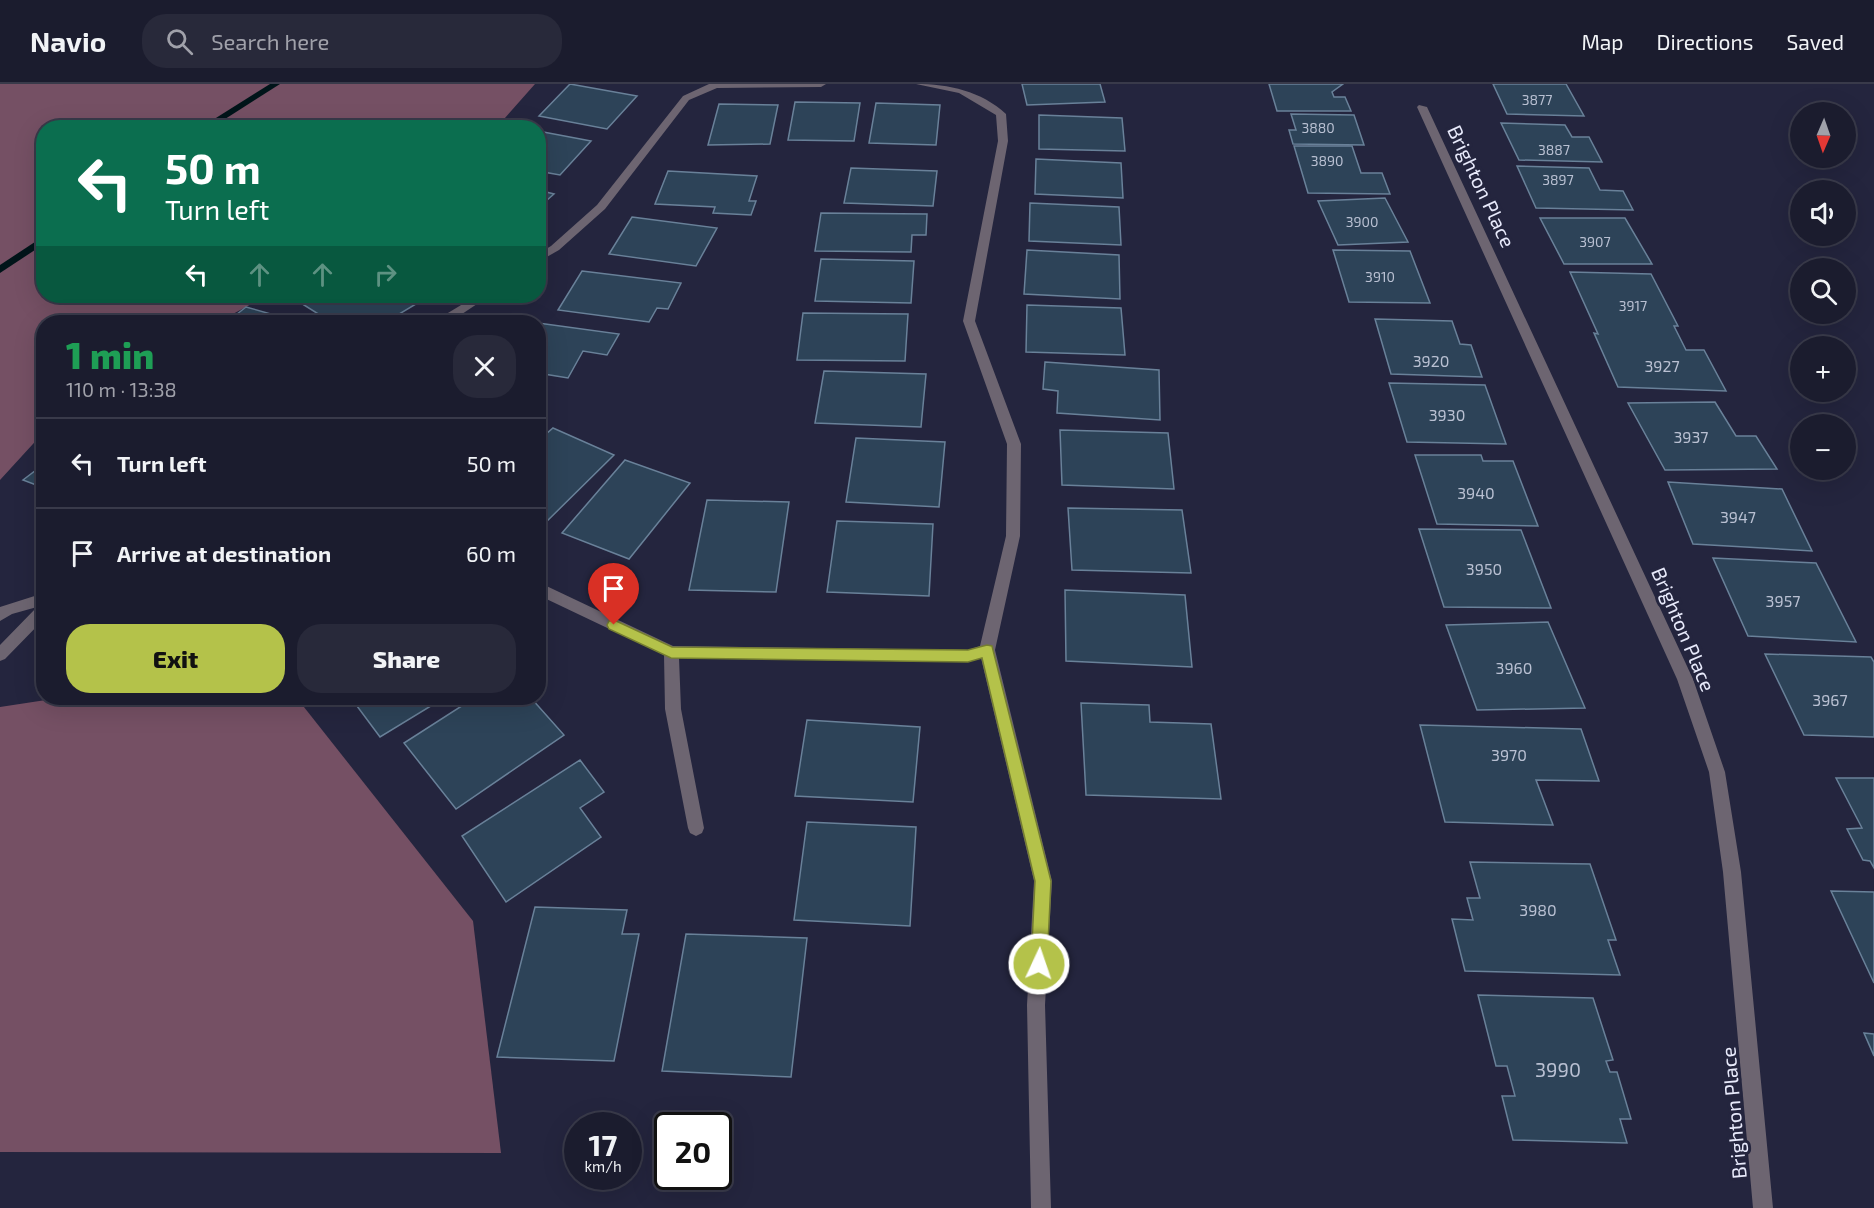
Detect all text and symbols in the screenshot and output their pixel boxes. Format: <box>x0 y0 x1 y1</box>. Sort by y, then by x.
search box <box>142 14 562 68</box>
text: Navio <box>30 24 106 58</box>
icon: search <box>163 25 196 58</box>
text: Search here <box>211 28 329 54</box>
text: Map <box>1581 29 1624 54</box>
text: Directions <box>1657 29 1753 54</box>
text: Saved <box>1786 29 1844 54</box>
house number: 3877 <box>1522 91 1552 108</box>
north arrow <box>1790 102 1856 168</box>
map controls <box>1790 102 1856 480</box>
house number: 3880 <box>1301 119 1335 136</box>
street label: Brighton Place <box>1443 121 1521 251</box>
house number: 3887 <box>1538 141 1570 158</box>
text: 50 m <box>165 142 261 192</box>
icon: left <box>66 144 144 222</box>
house number: 3890 <box>1311 152 1343 169</box>
house number: 3897 <box>1542 171 1574 188</box>
button: sound <box>1790 180 1856 246</box>
text: Turn left <box>165 193 269 225</box>
house number: 3900 <box>1346 213 1378 230</box>
house number: 3907 <box>1579 233 1611 250</box>
icon: left <box>180 258 213 291</box>
icon: ahead <box>243 258 276 291</box>
icon: ahead <box>306 258 339 291</box>
icon: right <box>369 258 402 291</box>
button: search <box>1790 258 1856 324</box>
house number: 3910 <box>1365 268 1395 285</box>
house number: 3917 <box>1619 297 1647 314</box>
text: 1 min <box>66 333 154 376</box>
button: close <box>453 335 516 398</box>
button: + <box>1790 336 1856 402</box>
house number: 3920 <box>1413 351 1449 370</box>
house number: 3927 <box>1644 356 1680 375</box>
text: 110 m · 13:38 <box>66 377 177 401</box>
house number: 3930 <box>1429 405 1465 424</box>
button: − <box>1790 414 1856 480</box>
house number: 3937 <box>1673 427 1709 446</box>
icon: left <box>66 447 99 480</box>
text: Turn left <box>117 450 206 476</box>
text: 50 m <box>467 450 516 476</box>
house number: 3940 <box>1457 483 1495 502</box>
house number: 3947 <box>1720 507 1756 526</box>
icon: arrive <box>66 537 99 570</box>
text: Arrive at destination <box>117 540 331 566</box>
text: 60 m <box>466 540 516 566</box>
house number: 3950 <box>1466 559 1502 578</box>
pin <box>588 563 639 625</box>
street label: Brighton Place <box>1647 563 1721 695</box>
icon: arrive <box>597 572 630 605</box>
house number: 3957 <box>1766 591 1800 610</box>
button: Exit <box>66 624 285 693</box>
button: Share <box>297 624 516 693</box>
house number: 3960 <box>1496 658 1532 677</box>
house number: 3967 <box>1812 690 1848 709</box>
house number: 3970 <box>1491 745 1527 764</box>
house number: 3980 <box>1519 900 1557 919</box>
position arrow <box>1007 932 1071 996</box>
street label: Brighton Place <box>1715 1046 1751 1180</box>
house number: 3990 <box>1535 1057 1581 1081</box>
speed limit sign: 20 <box>654 1112 732 1190</box>
text: 17 <box>589 1126 617 1162</box>
text: km/h <box>584 1157 622 1175</box>

